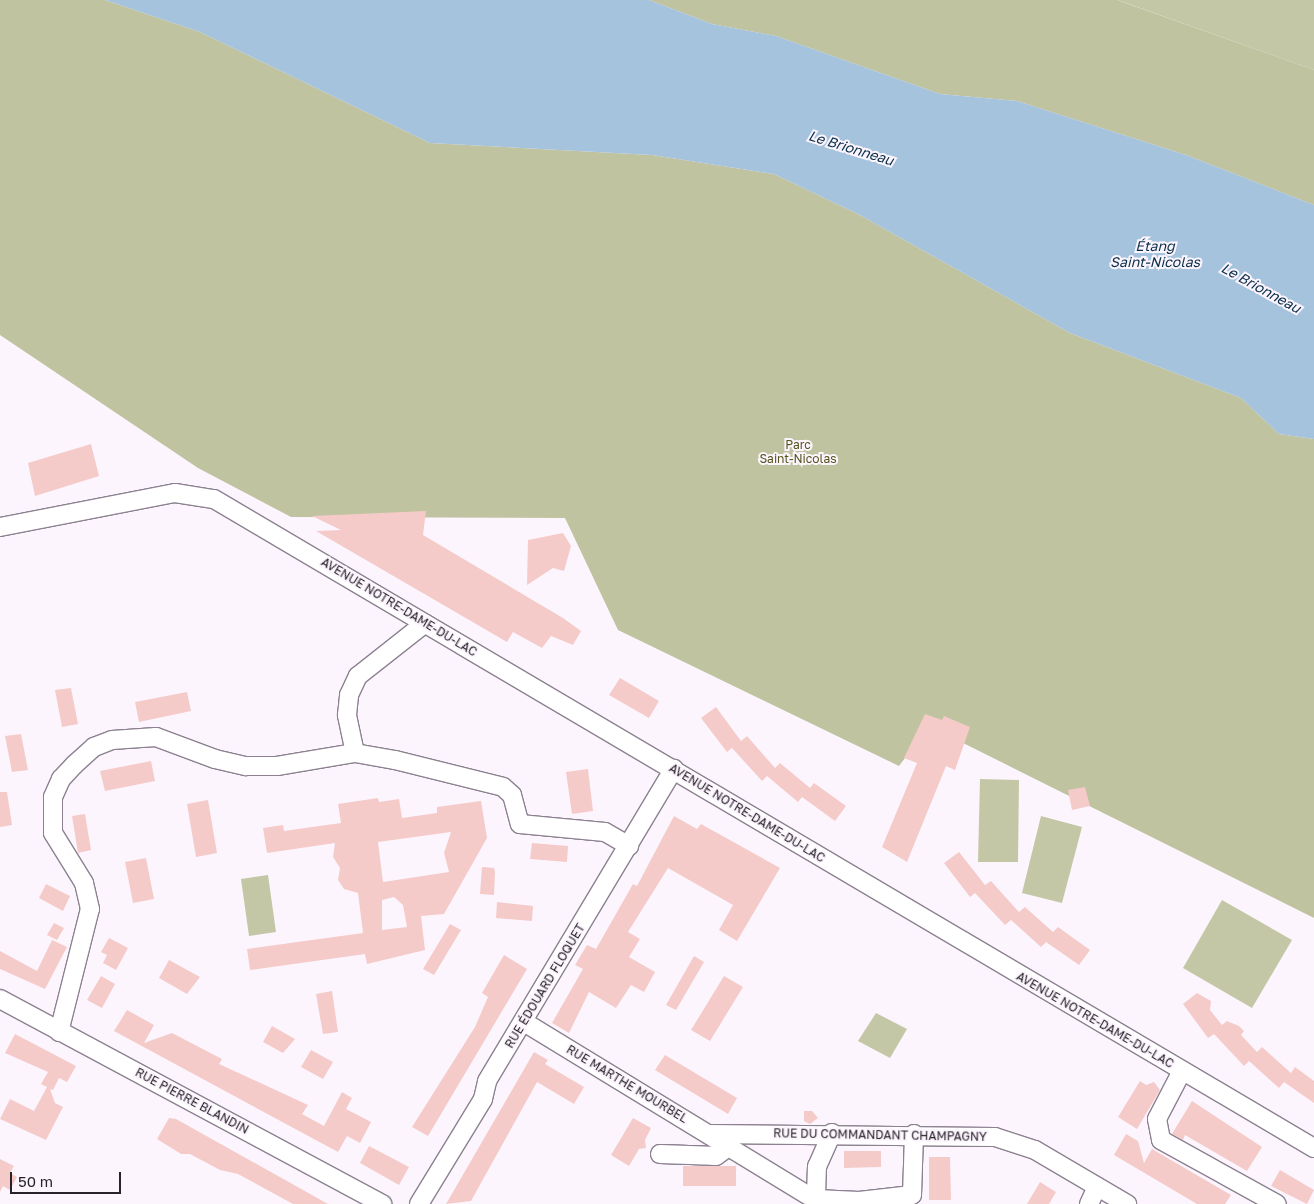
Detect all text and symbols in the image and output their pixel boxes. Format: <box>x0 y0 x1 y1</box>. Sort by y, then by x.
water label: Le Brionneau <box>806 127 896 169</box>
water label: Étang Saint-Nicolas <box>1110 238 1200 270</box>
water label: Le Brionneau <box>1218 259 1304 317</box>
park label: Parc Saint-Nicolas <box>759 438 837 466</box>
street label: AVENUE NOTRE-DAME-DU-LAC <box>319 555 479 659</box>
street label: AVENUE NOTRE-DAME-DU-LAC <box>667 761 827 865</box>
street label: RUE ÉDOUARD FLOQUET <box>502 921 588 1051</box>
street label: AVENUE NOTRE-DAME-DU-LAC <box>1014 969 1176 1071</box>
street label: RUE MARTHE MOURBEL <box>564 1042 690 1126</box>
street label: RUE PIERRE BLANDIN <box>133 1065 251 1137</box>
street label: RUE DU COMMANDANT CHAMPAGNY <box>773 1126 987 1144</box>
scale bar <box>12 1162 124 1194</box>
text: 50 m <box>18 1172 53 1190</box>

